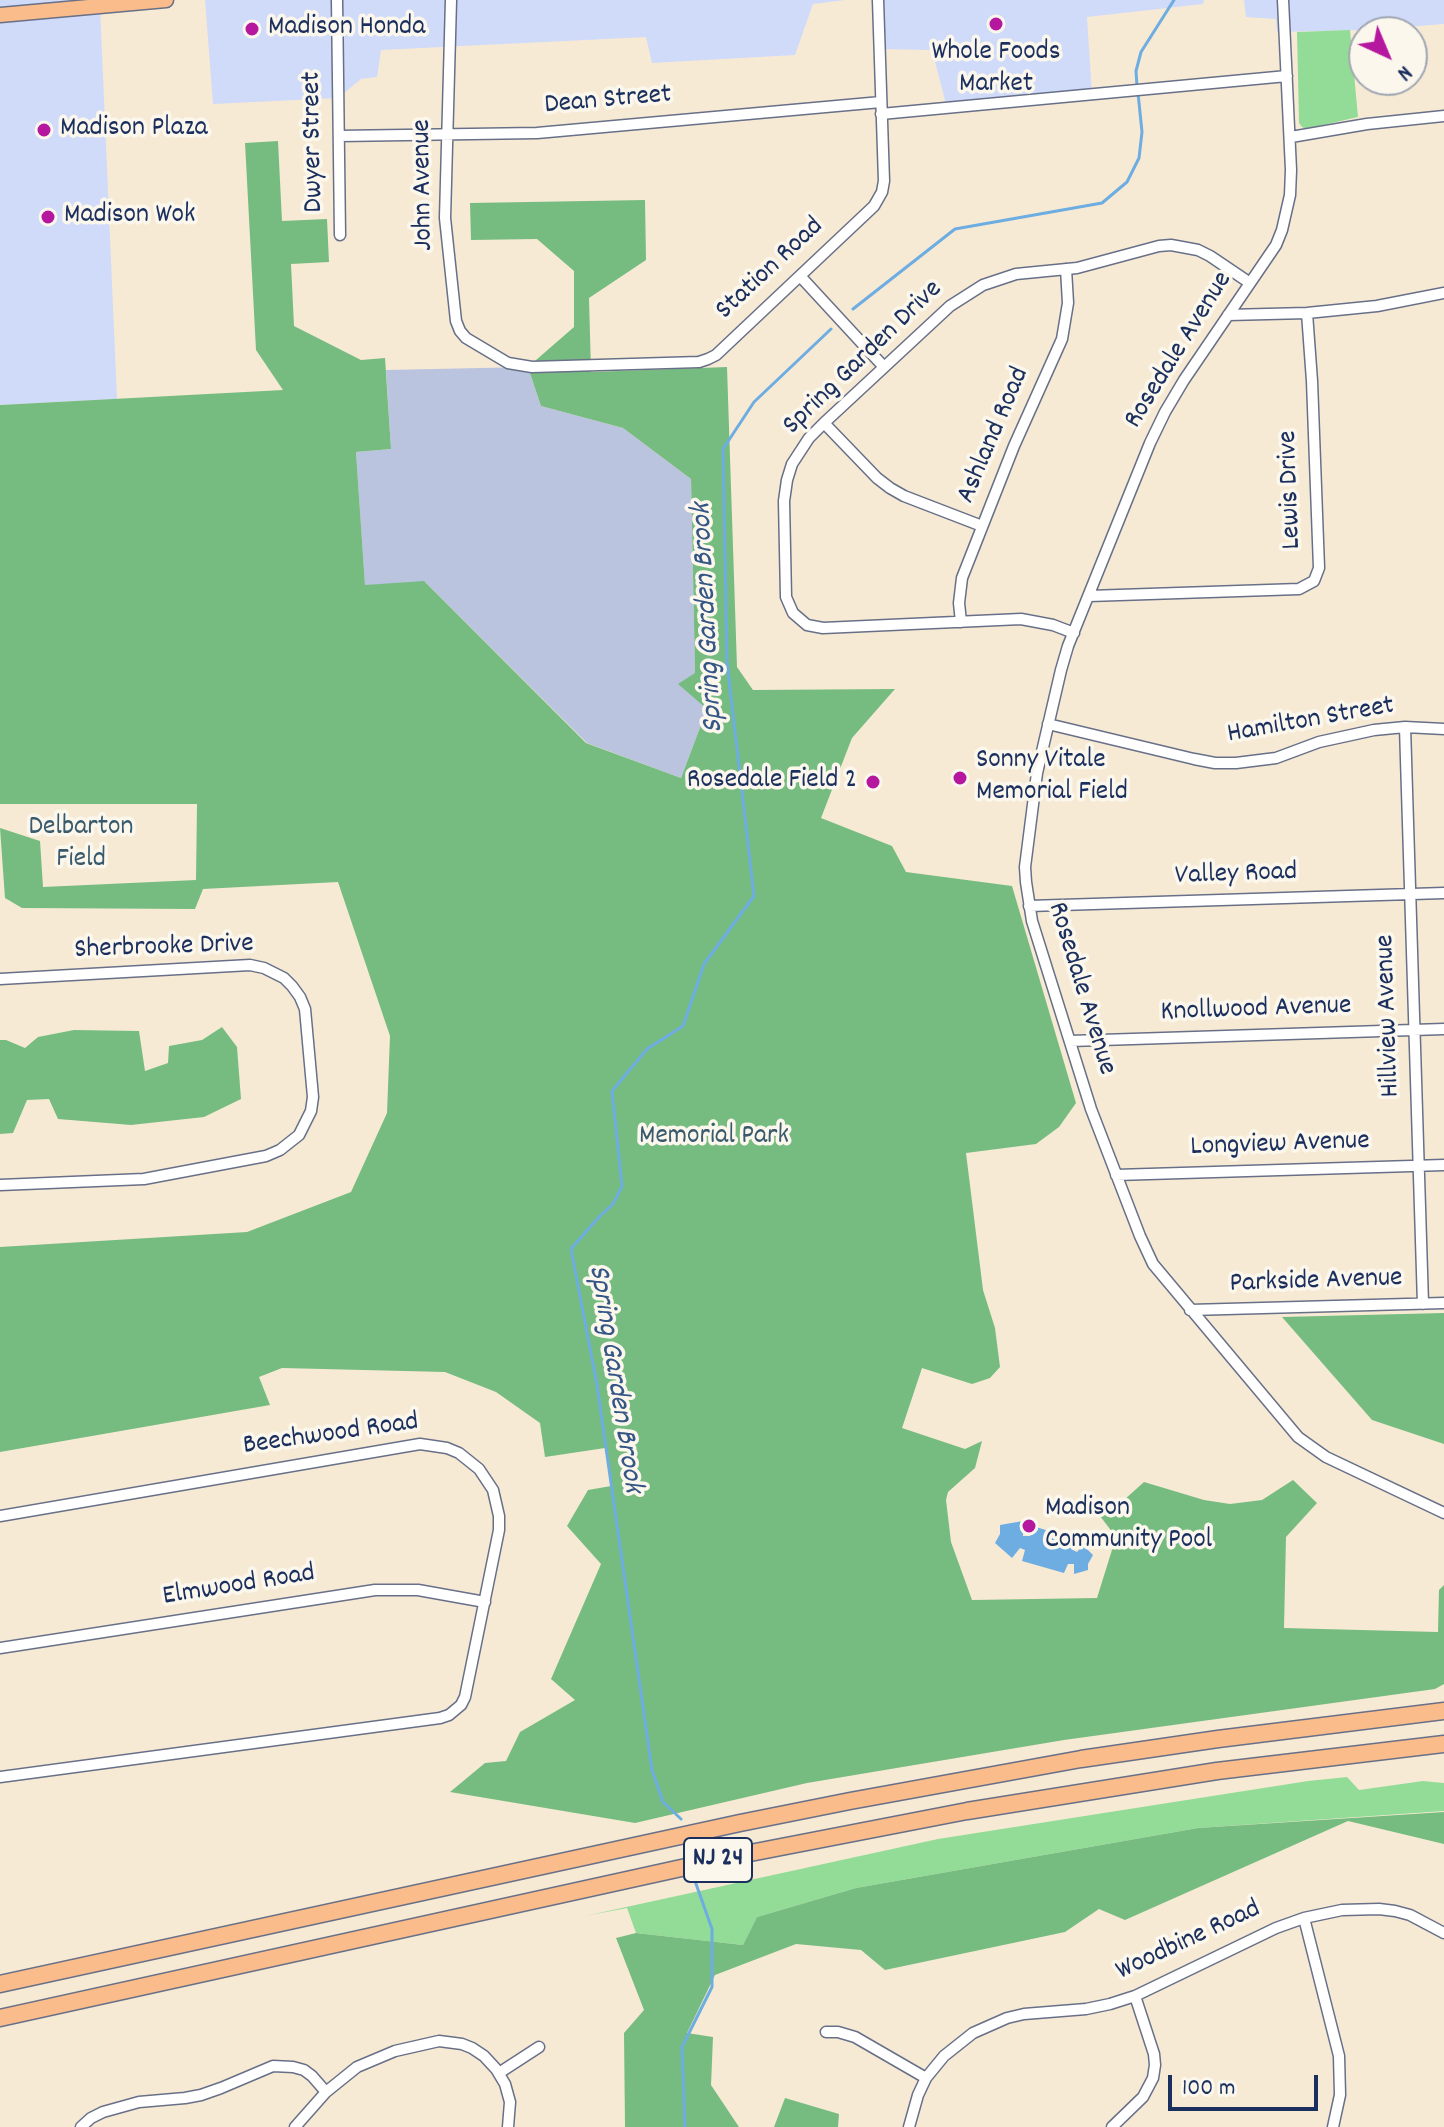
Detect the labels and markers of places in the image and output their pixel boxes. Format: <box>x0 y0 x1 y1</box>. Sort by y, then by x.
place label: Madison Honda <box>268 12 425 46</box>
marker: Whole Foods Market <box>987 15 1005 33</box>
marker: Madison Honda <box>243 20 261 38</box>
place label: Whole Foods Market <box>931 37 1061 103</box>
place label: Madison Plaza <box>60 113 208 147</box>
marker: Madison Plaza <box>35 121 53 139</box>
place label: Madison Wok <box>64 200 195 234</box>
marker: Madison Wok <box>39 208 57 226</box>
place label: Sonny Vitale Memorial Field <box>976 745 1128 811</box>
place label: Rosedale Field 2 <box>687 765 857 799</box>
marker: Sonny Vitale Memorial Field <box>951 769 969 787</box>
marker: Rosedale Field 2 <box>864 773 882 791</box>
place label: Madison Community Pool <box>1045 1493 1212 1559</box>
marker: Madison Community Pool <box>1020 1517 1038 1535</box>

